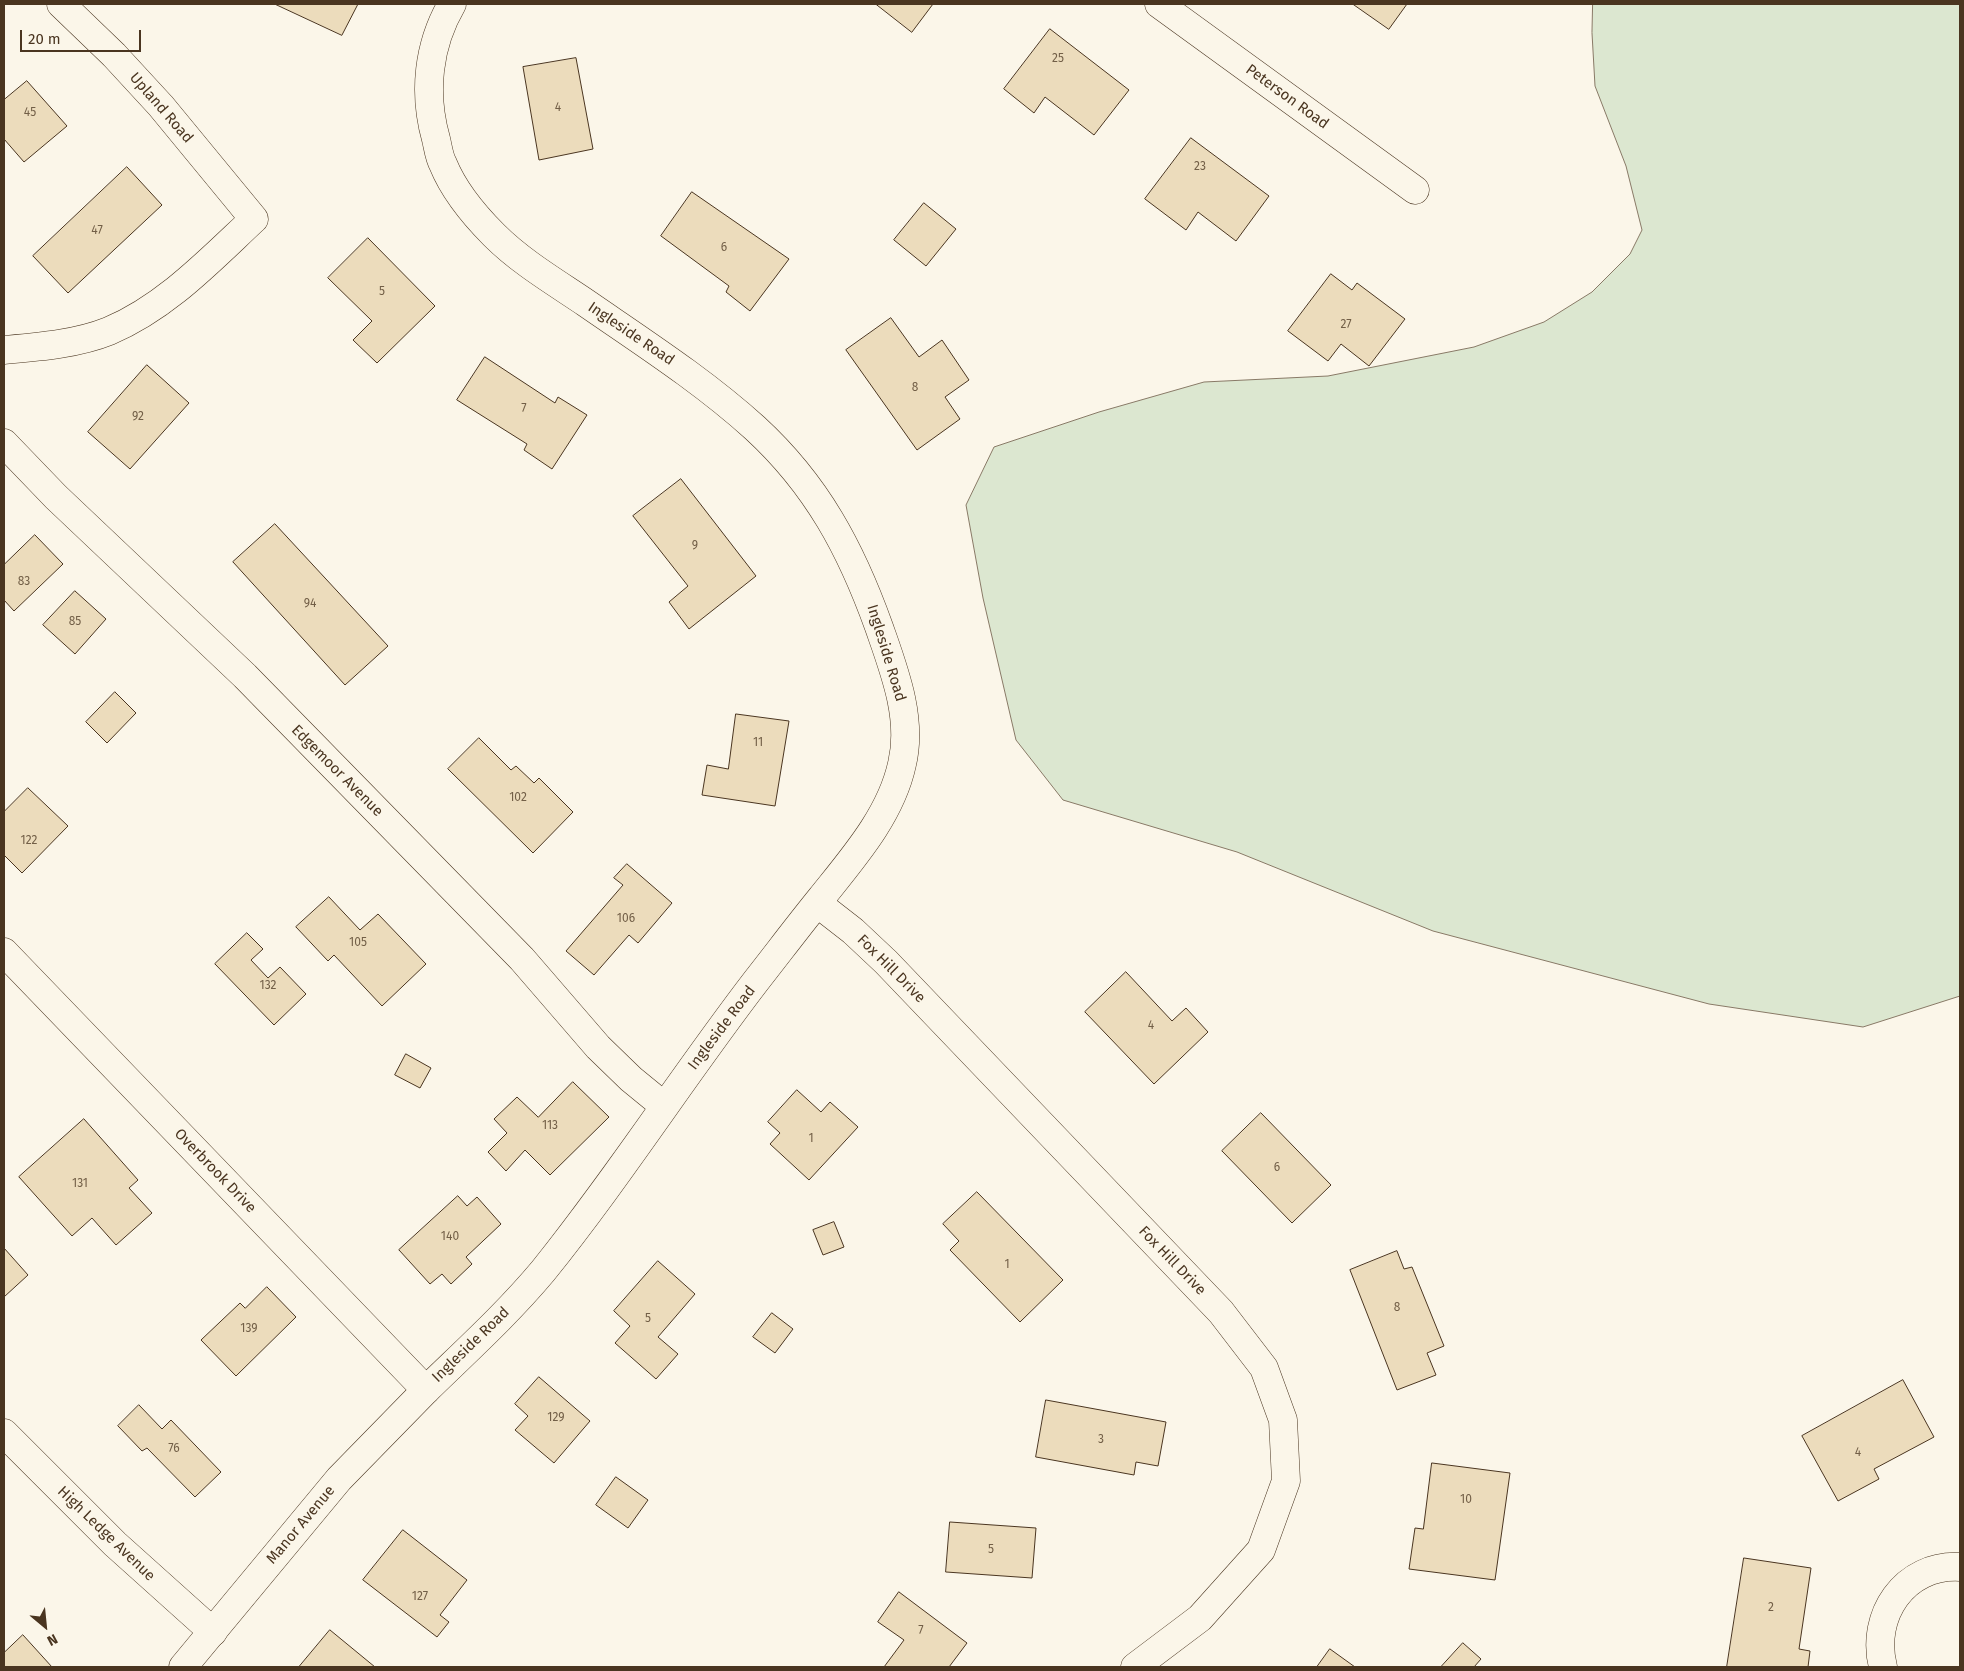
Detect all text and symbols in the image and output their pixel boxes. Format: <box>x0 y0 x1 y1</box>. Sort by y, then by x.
scale bar <box>22 20 144 52</box>
text: 20 m <box>28 30 61 48</box>
house number: 25 <box>1052 52 1064 66</box>
street label: Peterson Road <box>1242 61 1332 133</box>
street label: Upland Road <box>125 69 197 147</box>
house number: 4 <box>555 101 561 115</box>
house number: 45 <box>24 106 36 120</box>
house number: 23 <box>1194 160 1206 174</box>
house number: 47 <box>91 224 103 238</box>
house number: 6 <box>721 241 727 255</box>
house number: 5 <box>379 285 385 299</box>
street label: Ingleside Road <box>584 298 678 370</box>
house number: 27 <box>1340 318 1352 332</box>
house number: 8 <box>912 381 918 395</box>
house number: 7 <box>521 402 527 416</box>
house number: 92 <box>132 410 144 424</box>
house number: 9 <box>692 539 698 553</box>
house number: 83 <box>18 575 30 589</box>
house number: 94 <box>304 597 316 611</box>
street label: Ingleside Road <box>863 602 909 704</box>
house number: 85 <box>69 615 81 629</box>
street label: Edgemoor Avenue <box>287 721 387 821</box>
house number: 11 <box>753 736 763 750</box>
house number: 102 <box>509 791 527 805</box>
house number: 122 <box>20 834 38 848</box>
house number: 106 <box>617 912 635 926</box>
street label: Fox Hill Drive <box>853 931 929 1007</box>
house number: 105 <box>349 936 367 950</box>
house number: 132 <box>259 979 277 993</box>
street label: Ingleside Road <box>685 982 759 1074</box>
house number: 4 <box>1148 1019 1154 1033</box>
house number: 113 <box>542 1119 558 1133</box>
street label: Overbrook Drive <box>170 1125 260 1217</box>
house number: 1 <box>808 1132 814 1146</box>
house number: 6 <box>1274 1161 1280 1175</box>
house number: 131 <box>72 1177 88 1191</box>
street label: Fox Hill Drive <box>1135 1223 1209 1299</box>
house number: 140 <box>441 1230 459 1244</box>
house number: 1 <box>1004 1258 1010 1272</box>
house number: 8 <box>1394 1301 1400 1315</box>
street label: Ingleside Road <box>429 1304 513 1386</box>
house number: 5 <box>645 1312 651 1326</box>
house number: 139 <box>240 1322 258 1336</box>
house number: 129 <box>547 1411 565 1425</box>
house number: 3 <box>1098 1433 1104 1447</box>
house number: 76 <box>168 1442 180 1456</box>
house number: 4 <box>1855 1446 1861 1460</box>
street label: Manor Avenue <box>263 1482 339 1568</box>
street label: High Ledge Avenue <box>53 1483 159 1585</box>
house number: 10 <box>1460 1493 1472 1507</box>
house number: 5 <box>988 1543 994 1557</box>
house number: 127 <box>412 1590 428 1604</box>
north arrow <box>20 1601 70 1651</box>
house number: 2 <box>1768 1601 1774 1615</box>
house number: 7 <box>918 1624 924 1638</box>
text: N <box>44 1630 60 1649</box>

